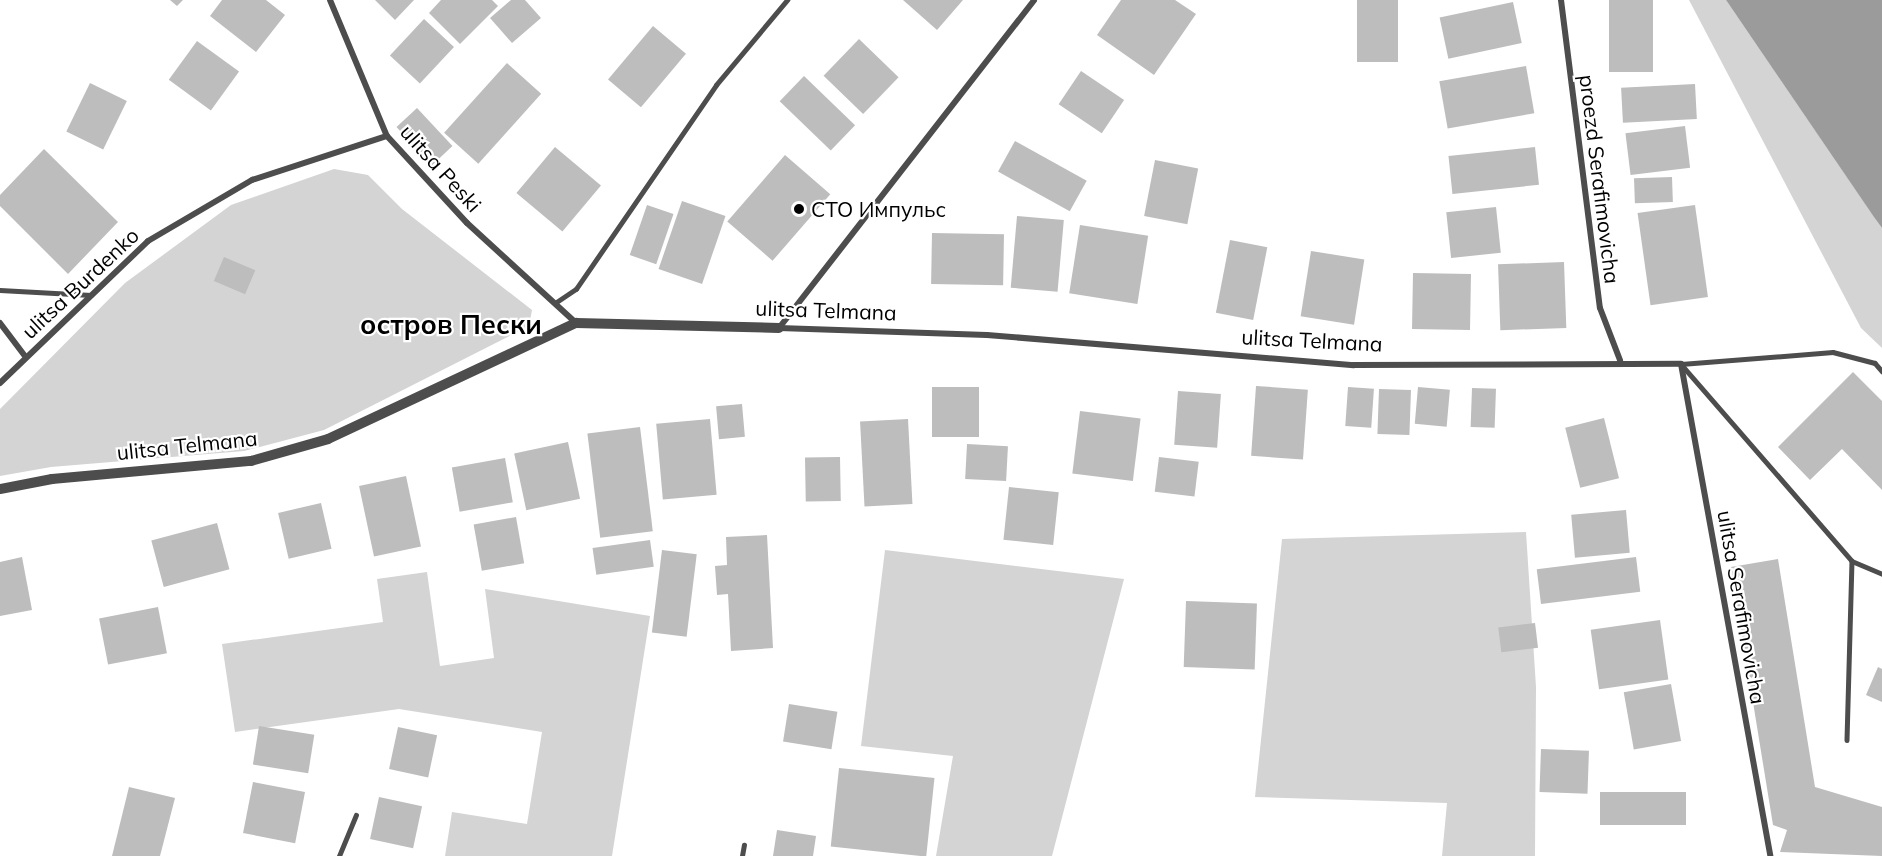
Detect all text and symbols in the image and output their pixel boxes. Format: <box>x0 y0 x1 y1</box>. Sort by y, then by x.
street label: proezd Serafimovicha <box>1575 73 1625 285</box>
street label: ulitsa Peski <box>395 119 487 217</box>
place label: СТО Импульс <box>811 196 946 222</box>
marker: СТО Импульс <box>792 202 806 216</box>
street label: ulitsa Burdenko <box>16 222 144 344</box>
street label: ulitsa Telmana <box>755 295 897 325</box>
district label: остров Пески <box>360 309 542 341</box>
street label: ulitsa Telmana <box>1241 324 1383 356</box>
street label: ulitsa Telmana <box>115 425 259 465</box>
street label: ulitsa Serafimovicha <box>1713 508 1771 706</box>

